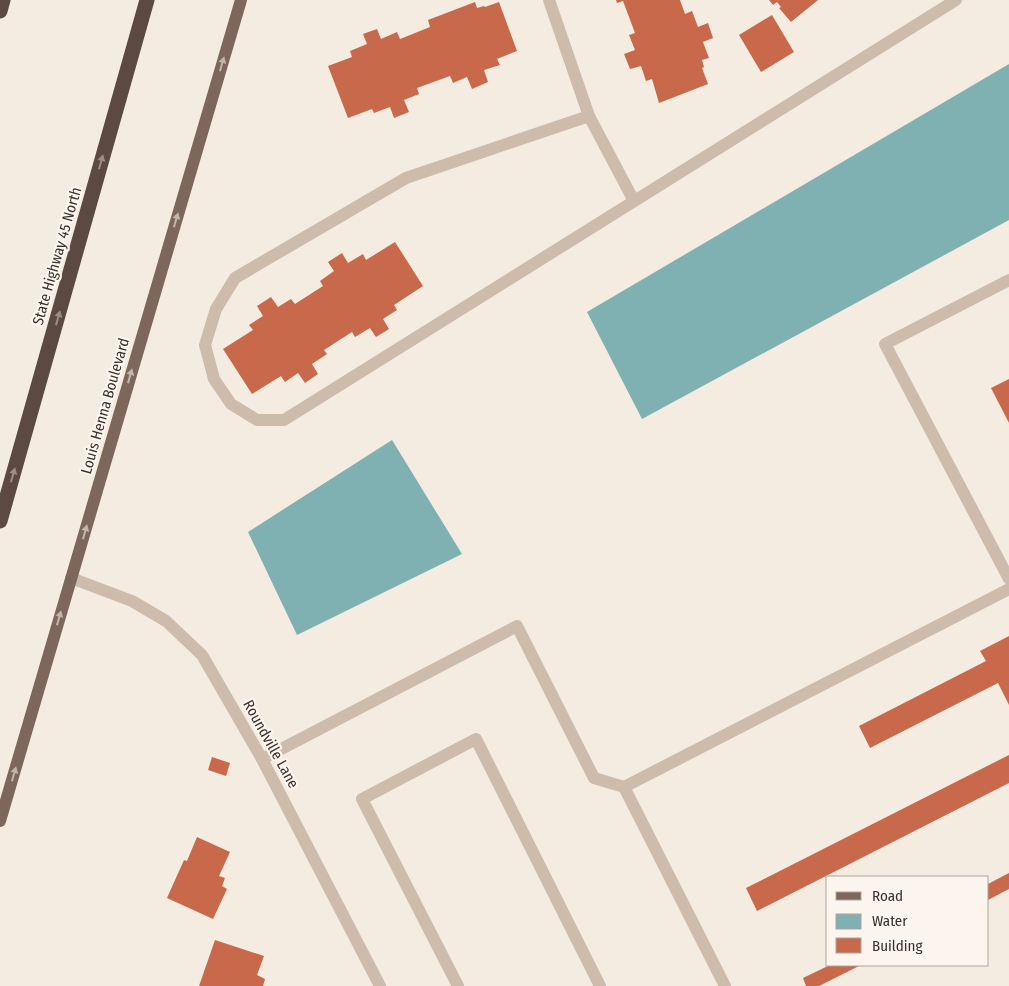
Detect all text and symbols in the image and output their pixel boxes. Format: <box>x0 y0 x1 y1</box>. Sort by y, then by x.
one-way arrow <box>218 56 226 71</box>
one-way arrow <box>98 154 106 169</box>
street label: State Highway 45 North <box>29 185 85 327</box>
one-way arrow <box>173 212 181 227</box>
one-way arrow <box>54 311 62 326</box>
street label: Louis Henna Boulevard <box>77 336 133 476</box>
one-way arrow <box>127 368 135 383</box>
one-way arrow <box>10 467 18 482</box>
one-way arrow <box>81 524 89 539</box>
one-way arrow <box>56 610 64 625</box>
street label: Roundville Lane <box>239 697 303 791</box>
one-way arrow <box>10 766 18 781</box>
legend <box>826 876 989 966</box>
text: Road <box>872 887 903 905</box>
text: Water <box>872 912 908 930</box>
text: Building <box>872 937 923 955</box>

